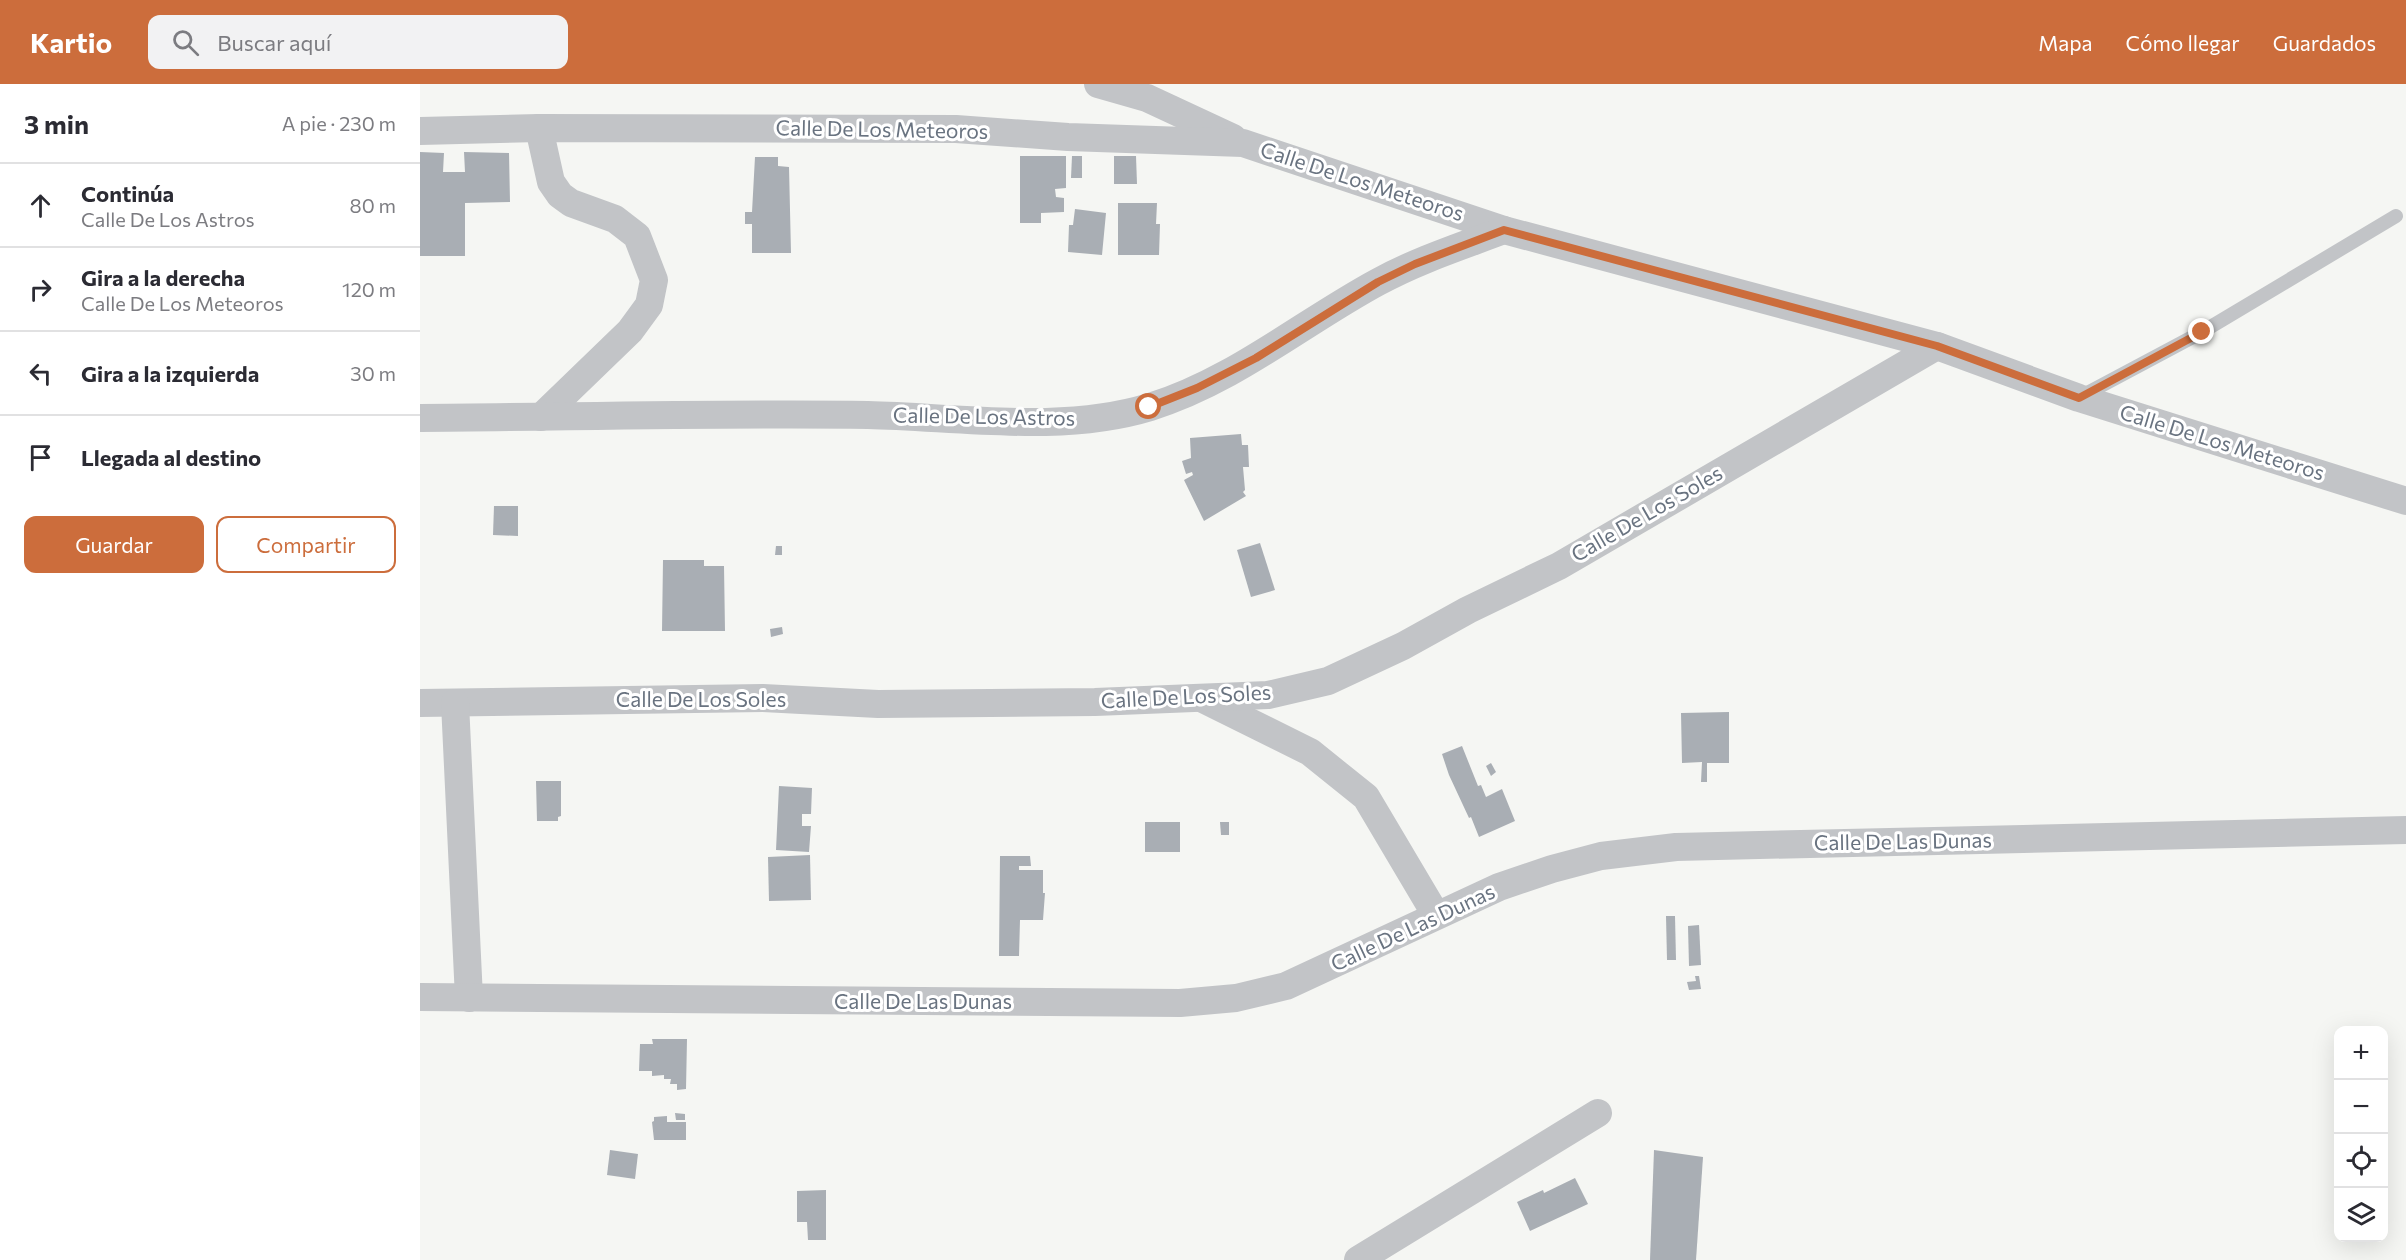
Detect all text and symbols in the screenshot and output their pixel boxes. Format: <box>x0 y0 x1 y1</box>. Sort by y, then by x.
search box <box>148 15 568 69</box>
text: Kartio <box>30 25 112 59</box>
icon: search <box>169 26 202 59</box>
text: Buscar aquí <box>217 29 331 56</box>
text: Mapa <box>2038 30 2093 55</box>
text: Cómo llegar <box>2126 30 2240 55</box>
text: Guardados <box>2273 30 2376 55</box>
text: 3 min <box>24 108 89 139</box>
text: A pie · 230 m <box>282 111 396 135</box>
street label: Calle De Los Meteoros <box>776 114 989 143</box>
street label: Calle De Los Meteoros <box>1257 136 1467 225</box>
text: Continúa <box>81 180 174 207</box>
icon: ahead <box>24 189 57 222</box>
text: 80 m <box>350 193 396 217</box>
text: Calle De Los Astros <box>81 207 254 231</box>
text: Gira a la derecha <box>81 264 245 291</box>
icon: right <box>24 273 57 306</box>
text: 120 m <box>342 277 396 301</box>
text: Calle De Los Meteoros <box>81 291 284 315</box>
route end <box>2188 318 2214 344</box>
icon: left <box>24 357 57 390</box>
text: Gira a la izquierda <box>81 360 259 387</box>
text: 30 m <box>350 361 396 385</box>
route start <box>1135 393 1161 419</box>
street label: Calle De Los Meteoros <box>2117 399 2328 485</box>
street label: Calle De Los Astros <box>893 401 1075 430</box>
icon: arrive <box>24 441 57 474</box>
text: Llegada al destino <box>81 444 261 471</box>
street label: Calle De Los Soles <box>1566 459 1726 566</box>
button: Guardar <box>24 516 204 573</box>
button: Compartir <box>216 516 396 573</box>
street label: Calle De Los Soles <box>1100 679 1272 712</box>
street label: Calle De Los Soles <box>616 686 786 711</box>
street label: Calle De Las Dunas <box>1814 826 1992 855</box>
street label: Calle De Las Dunas <box>1326 878 1498 976</box>
street label: Calle De Las Dunas <box>834 988 1012 1013</box>
map controls <box>2334 1026 2388 1242</box>
button: + <box>2334 1026 2388 1080</box>
button: − <box>2334 1080 2388 1134</box>
button: locate <box>2334 1134 2388 1188</box>
button: layers <box>2334 1188 2388 1242</box>

